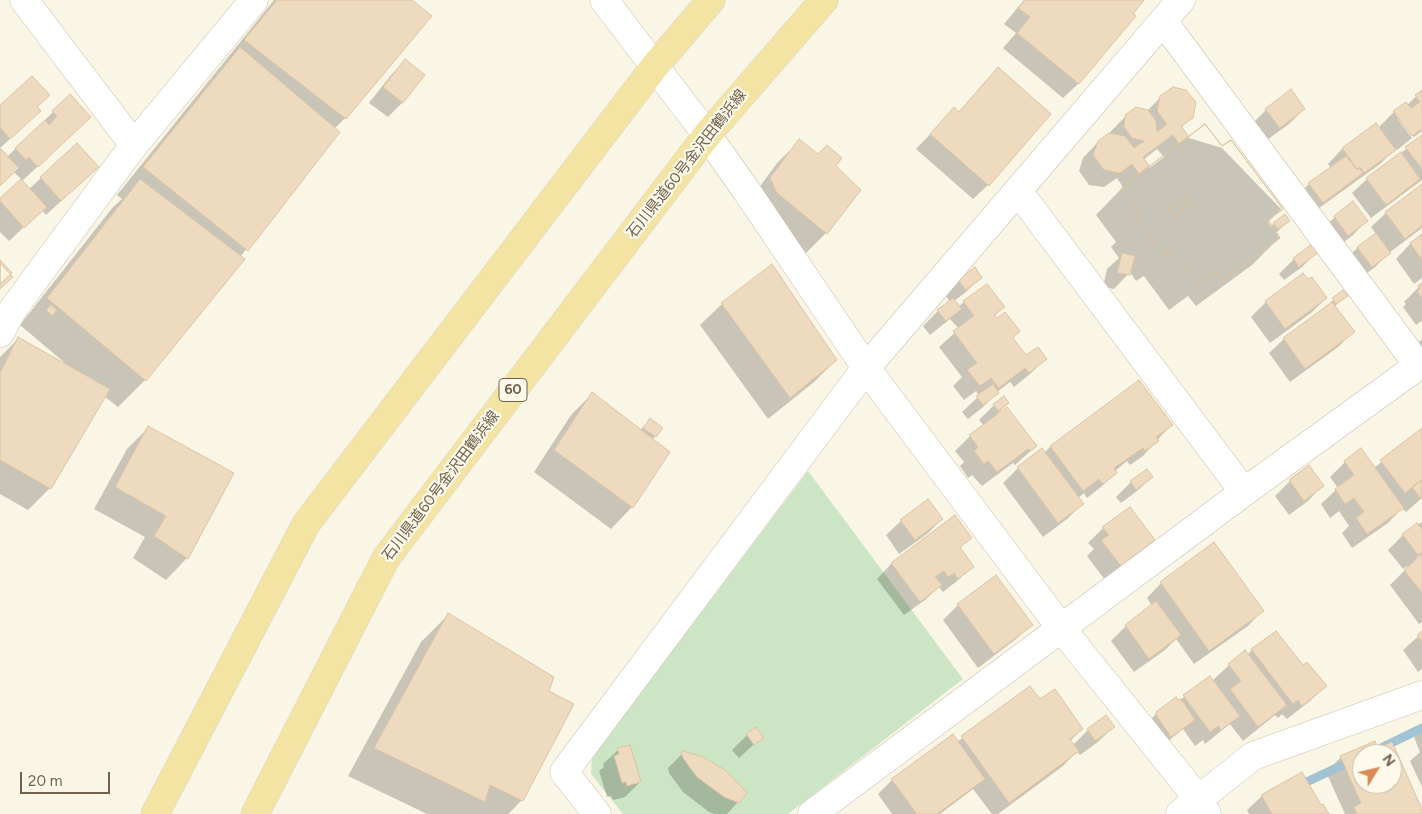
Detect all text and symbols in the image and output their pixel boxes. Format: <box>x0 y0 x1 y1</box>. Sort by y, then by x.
street label: 石川県道60号金沢田鶴浜線 <box>624 86 750 242</box>
road number: 60 <box>499 378 527 402</box>
street label: 石川県道60号金沢田鶴浜線 <box>379 407 503 565</box>
north arrow <box>1352 744 1402 794</box>
text: N <box>1379 751 1399 770</box>
scale bar <box>22 762 112 794</box>
text: 20 m <box>28 772 62 790</box>

